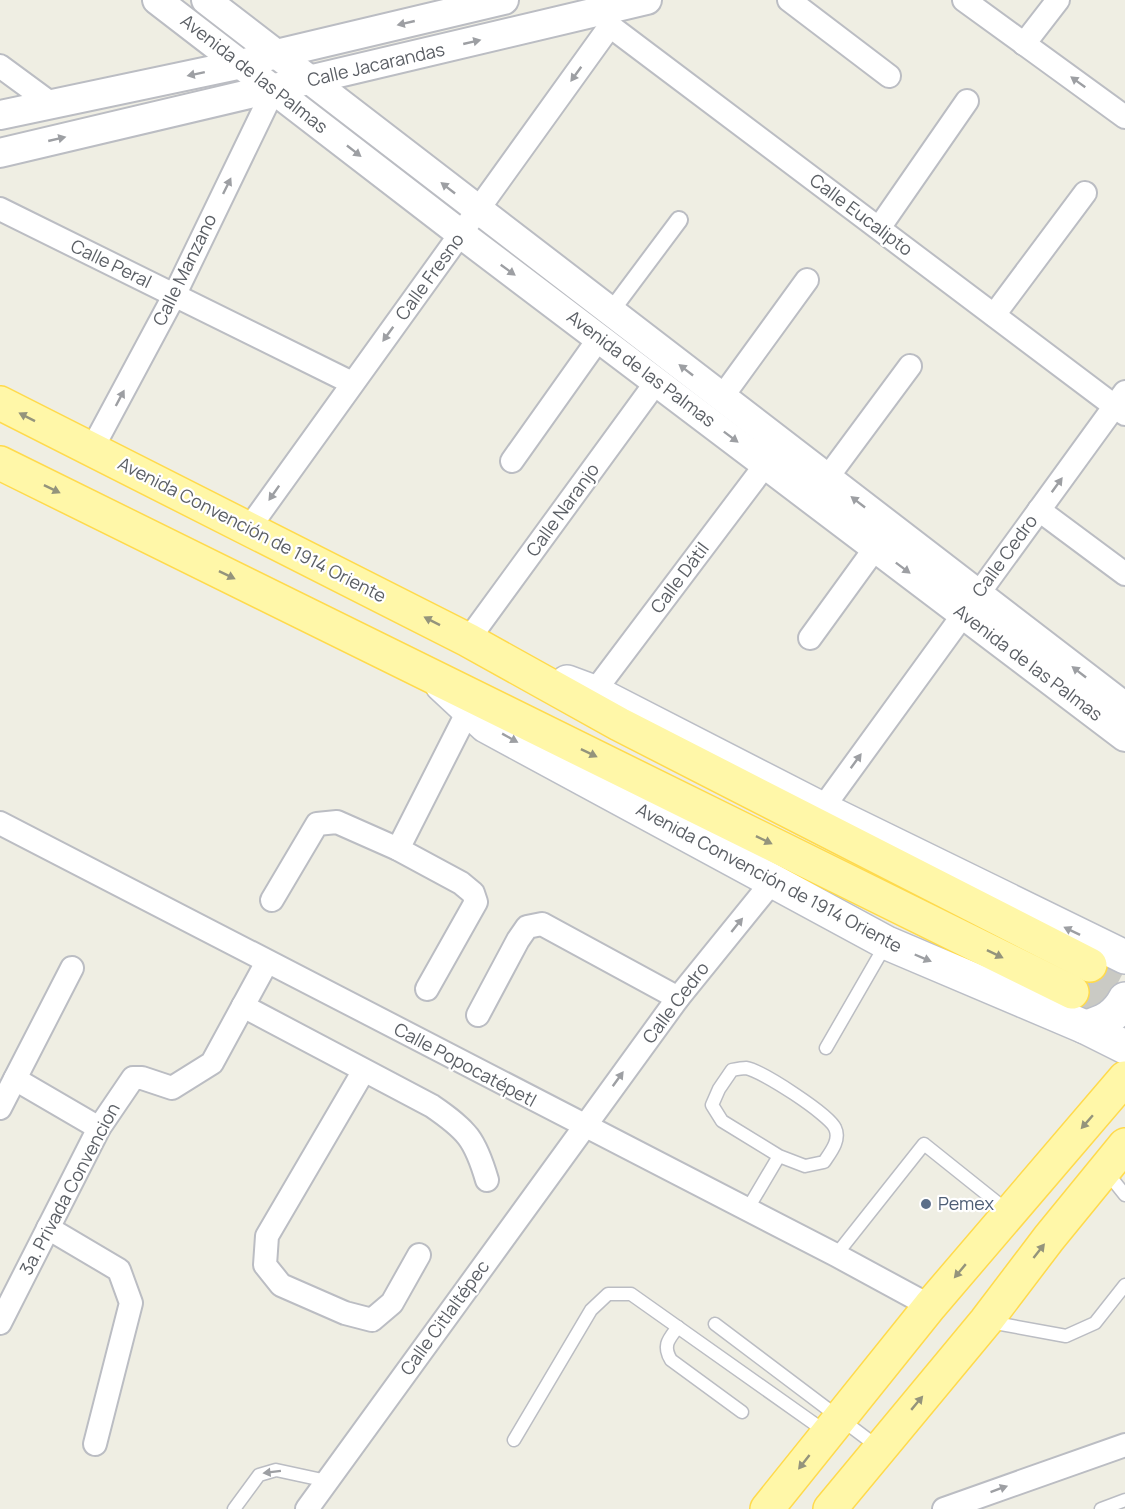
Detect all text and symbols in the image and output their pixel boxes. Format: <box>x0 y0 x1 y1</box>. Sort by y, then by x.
street label: Avenida de las Palmas <box>176 8 333 138</box>
one-way arrow <box>396 19 415 28</box>
one-way arrow <box>462 36 481 46</box>
street label: Calle Jacarandas <box>305 37 447 92</box>
one-way arrow <box>570 65 582 81</box>
one-way arrow <box>187 70 206 79</box>
one-way arrow <box>1070 77 1085 89</box>
one-way arrow <box>48 134 66 144</box>
one-way arrow <box>346 144 361 156</box>
street label: Calle Eucalipto <box>805 168 918 261</box>
one-way arrow <box>222 178 231 195</box>
one-way arrow <box>440 181 456 194</box>
street label: Calle Manzano <box>147 210 222 329</box>
street label: Calle Fresno <box>389 228 469 325</box>
street label: Calle Peral <box>67 233 156 293</box>
one-way arrow <box>501 263 516 275</box>
street label: Avenida de las Palmas <box>562 304 721 432</box>
one-way arrow <box>382 326 394 342</box>
one-way arrow <box>679 364 694 376</box>
one-way arrow <box>115 389 125 406</box>
one-way arrow <box>19 412 36 422</box>
one-way arrow <box>724 431 739 443</box>
street label: Avenida Convención de 1914 Oriente <box>114 451 391 607</box>
street label: Calle Naranjo <box>520 458 604 561</box>
one-way arrow <box>1051 477 1063 493</box>
one-way arrow <box>44 484 61 494</box>
one-way arrow <box>268 484 280 500</box>
one-way arrow <box>850 496 865 508</box>
street label: Calle Cedro <box>966 509 1042 601</box>
street label: Calle Dátil <box>645 537 714 618</box>
one-way arrow <box>895 562 911 575</box>
one-way arrow <box>219 571 236 580</box>
street label: Avenida de las Palmas <box>949 598 1108 726</box>
one-way arrow <box>423 616 440 626</box>
one-way arrow <box>1071 666 1086 678</box>
one-way arrow <box>502 733 518 744</box>
one-way arrow <box>581 748 598 758</box>
one-way arrow <box>850 754 862 770</box>
street label: Avenida Convención de 1914 Oriente <box>632 797 907 958</box>
one-way arrow <box>755 834 773 844</box>
one-way arrow <box>731 917 744 933</box>
one-way arrow <box>1064 927 1081 936</box>
one-way arrow <box>987 949 1004 959</box>
one-way arrow <box>914 953 932 963</box>
street label: Calle Cedro <box>637 957 714 1048</box>
street label: Calle Popocatépetl <box>390 1016 541 1112</box>
one-way arrow <box>612 1072 624 1087</box>
street label: 3a. Privada Convencion <box>14 1098 125 1279</box>
one-way arrow <box>1081 1114 1094 1129</box>
place label: Pemex <box>938 1191 994 1215</box>
marker: Pemex <box>919 1197 933 1211</box>
one-way arrow <box>1032 1243 1045 1259</box>
street label: Calle Citlaltépec <box>394 1255 494 1380</box>
one-way arrow <box>954 1263 967 1278</box>
one-way arrow <box>910 1396 923 1411</box>
one-way arrow <box>798 1454 811 1470</box>
one-way arrow <box>262 1468 281 1477</box>
one-way arrow <box>991 1484 1009 1494</box>

